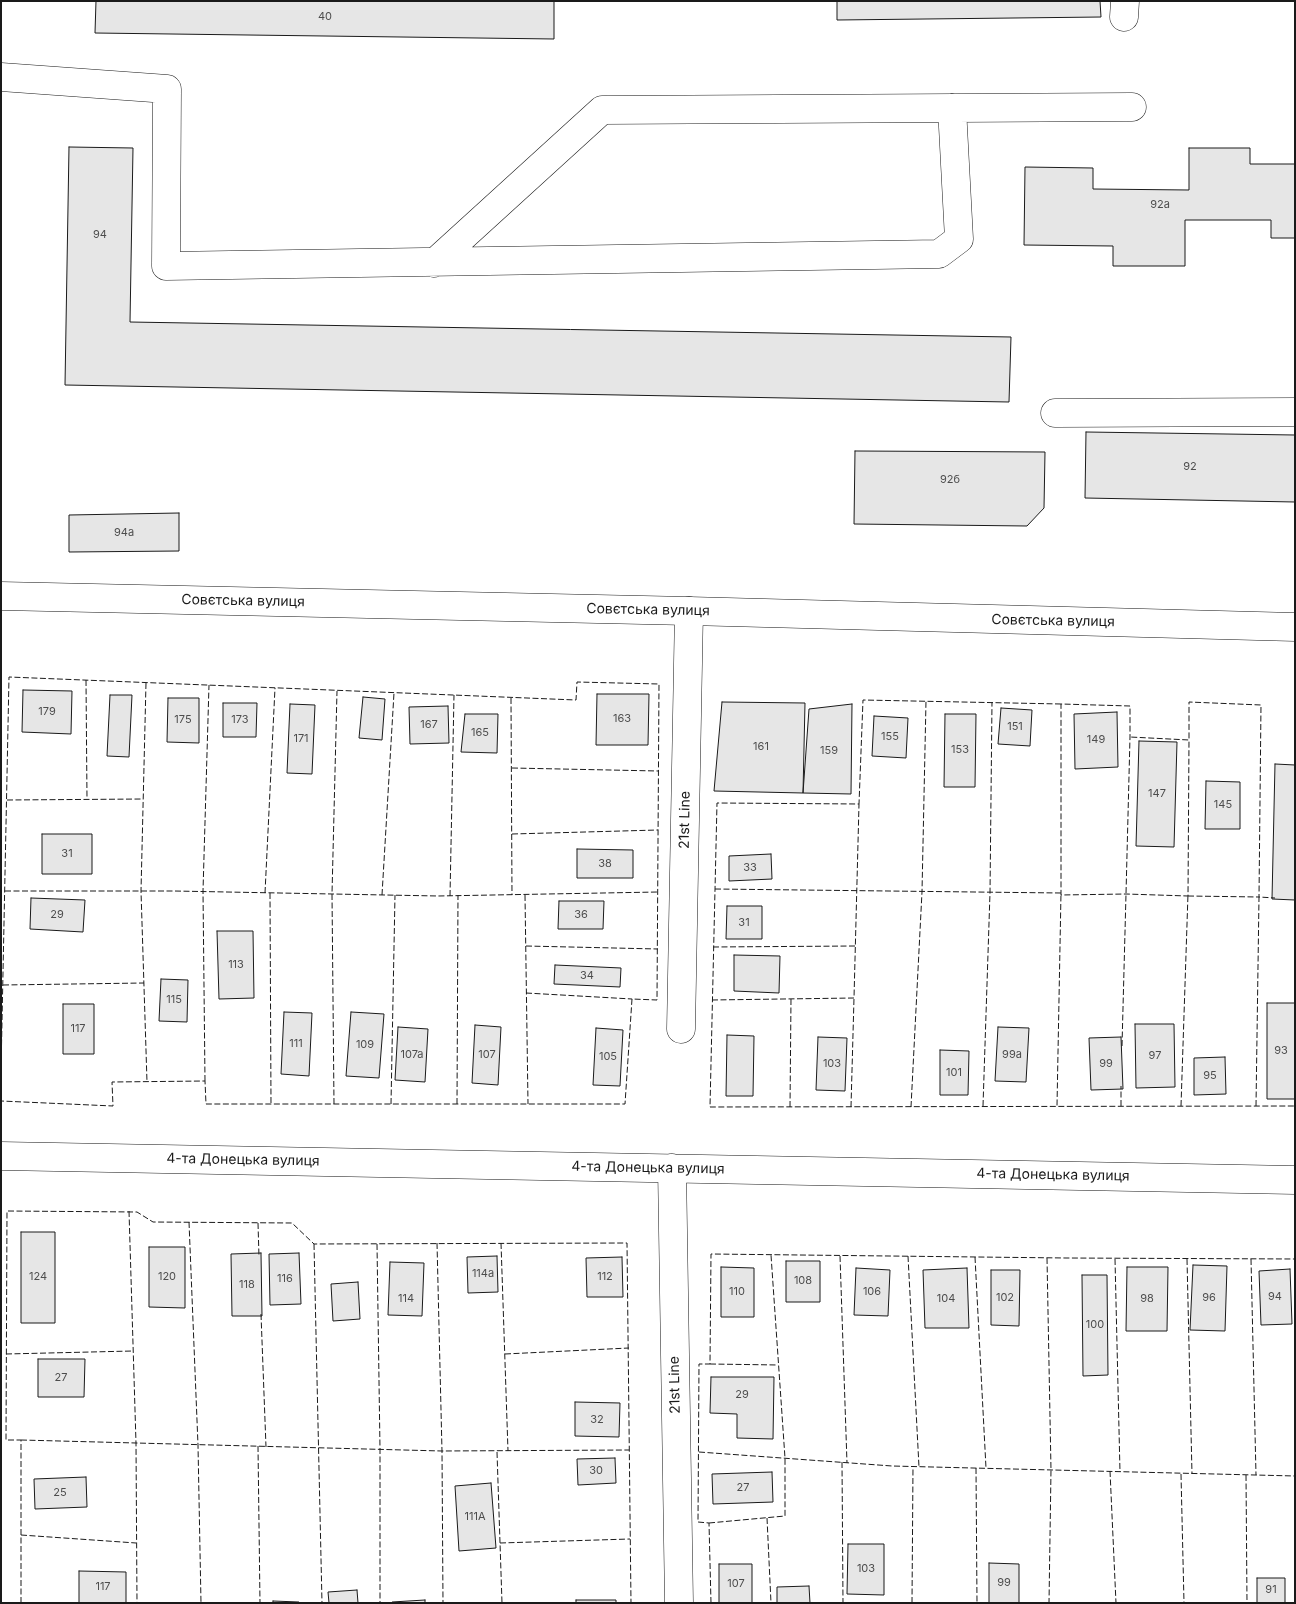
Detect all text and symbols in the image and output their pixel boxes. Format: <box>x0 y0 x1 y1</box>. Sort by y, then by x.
house number: 40 <box>318 10 332 24</box>
house number: 92а <box>1150 198 1170 212</box>
house number: 94 <box>93 228 107 242</box>
house number: 92 <box>1183 460 1197 474</box>
house number: 92б <box>940 473 960 487</box>
house number: 94а <box>114 526 134 540</box>
street label: Совєтська вулиця <box>181 592 305 610</box>
street label: Совєтська вулиця <box>586 601 710 619</box>
street label: Совєтська вулиця <box>991 612 1115 630</box>
house number: 179 <box>38 705 56 719</box>
house number: 163 <box>613 712 631 726</box>
house number: 175 <box>174 713 192 727</box>
house number: 173 <box>231 713 249 727</box>
house number: 167 <box>420 718 438 732</box>
house number: 151 <box>1007 720 1023 734</box>
house number: 165 <box>471 726 489 740</box>
house number: 155 <box>881 730 899 744</box>
house number: 171 <box>293 732 309 746</box>
house number: 149 <box>1087 733 1105 747</box>
house number: 161 <box>753 740 769 754</box>
house number: 153 <box>951 743 969 757</box>
house number: 159 <box>820 744 838 758</box>
house number: 147 <box>1148 787 1166 801</box>
street label: 21st Line <box>676 791 694 849</box>
house number: 145 <box>1214 798 1232 812</box>
house number: 31 <box>61 847 73 861</box>
house number: 38 <box>598 857 612 871</box>
house number: 33 <box>743 861 757 875</box>
house number: 29 <box>50 908 64 922</box>
house number: 36 <box>574 908 588 922</box>
house number: 31 <box>738 916 750 930</box>
house number: 113 <box>228 958 244 972</box>
house number: 34 <box>580 969 594 983</box>
house number: 115 <box>166 993 182 1007</box>
house number: 117 <box>70 1022 86 1036</box>
house number: 111 <box>289 1037 303 1051</box>
house number: 109 <box>356 1038 374 1052</box>
house number: 93 <box>1274 1044 1288 1058</box>
house number: 107а <box>400 1048 424 1062</box>
house number: 107 <box>478 1048 496 1062</box>
house number: 99а <box>1002 1048 1022 1062</box>
house number: 97 <box>1149 1049 1161 1063</box>
house number: 105 <box>599 1050 617 1064</box>
house number: 103 <box>823 1057 841 1071</box>
house number: 99 <box>1099 1057 1113 1071</box>
house number: 101 <box>946 1066 962 1080</box>
house number: 95 <box>1203 1069 1217 1083</box>
street label: 4-та Донецька вулиця <box>166 1150 320 1170</box>
street label: 4-та Донецька вулиця <box>571 1158 725 1178</box>
street label: 4-та Донецька вулиця <box>976 1165 1130 1185</box>
house number: 114а <box>472 1267 494 1281</box>
house number: 124 <box>29 1270 47 1284</box>
house number: 120 <box>158 1270 176 1284</box>
house number: 112 <box>597 1270 613 1284</box>
house number: 116 <box>277 1272 293 1286</box>
house number: 108 <box>794 1274 812 1288</box>
house number: 118 <box>239 1278 255 1292</box>
house number: 110 <box>729 1285 745 1299</box>
house number: 106 <box>863 1285 881 1299</box>
house number: 94 <box>1268 1290 1282 1304</box>
house number: 102 <box>996 1291 1014 1305</box>
house number: 96 <box>1202 1291 1216 1305</box>
house number: 114 <box>398 1292 414 1306</box>
house number: 104 <box>937 1292 955 1306</box>
house number: 98 <box>1140 1292 1154 1306</box>
house number: 100 <box>1086 1318 1104 1332</box>
street label: 21st Line <box>666 1356 684 1414</box>
house number: 27 <box>55 1371 67 1385</box>
house number: 29 <box>735 1388 749 1402</box>
house number: 32 <box>590 1413 604 1427</box>
house number: 30 <box>589 1464 603 1478</box>
house number: 27 <box>737 1481 749 1495</box>
house number: 25 <box>53 1486 67 1500</box>
house number: 111А <box>464 1510 486 1524</box>
house number: 103 <box>857 1562 875 1576</box>
house number: 99 <box>997 1576 1011 1590</box>
house number: 107 <box>727 1577 745 1591</box>
house number: 117 <box>95 1580 111 1594</box>
house number: 91 <box>1265 1583 1277 1597</box>

